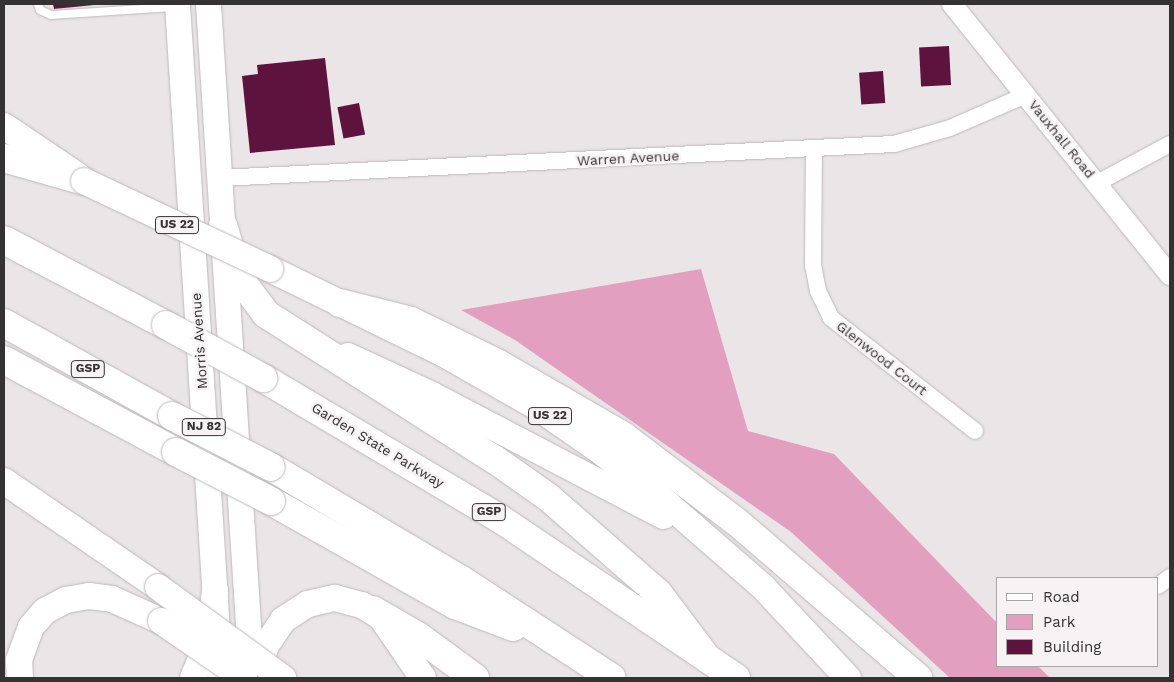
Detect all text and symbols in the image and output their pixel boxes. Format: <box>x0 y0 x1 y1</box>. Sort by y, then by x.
street label: Vauxhall Road <box>1025 96 1099 182</box>
street label: Warren Avenue <box>576 147 680 169</box>
road number: US 22 <box>154 216 200 234</box>
street label: Morris Avenue <box>187 292 211 390</box>
street label: Glenwood Court <box>833 317 931 399</box>
road number: GSP <box>70 359 106 378</box>
street label: Garden State Parkway <box>309 399 447 491</box>
road number: US 22 <box>528 406 572 426</box>
road number: NJ 82 <box>182 418 226 437</box>
road number: GSP <box>472 502 506 522</box>
legend <box>996 577 1159 667</box>
text: Road <box>1043 588 1080 606</box>
text: Park <box>1043 613 1075 631</box>
text: Building <box>1043 638 1101 656</box>

